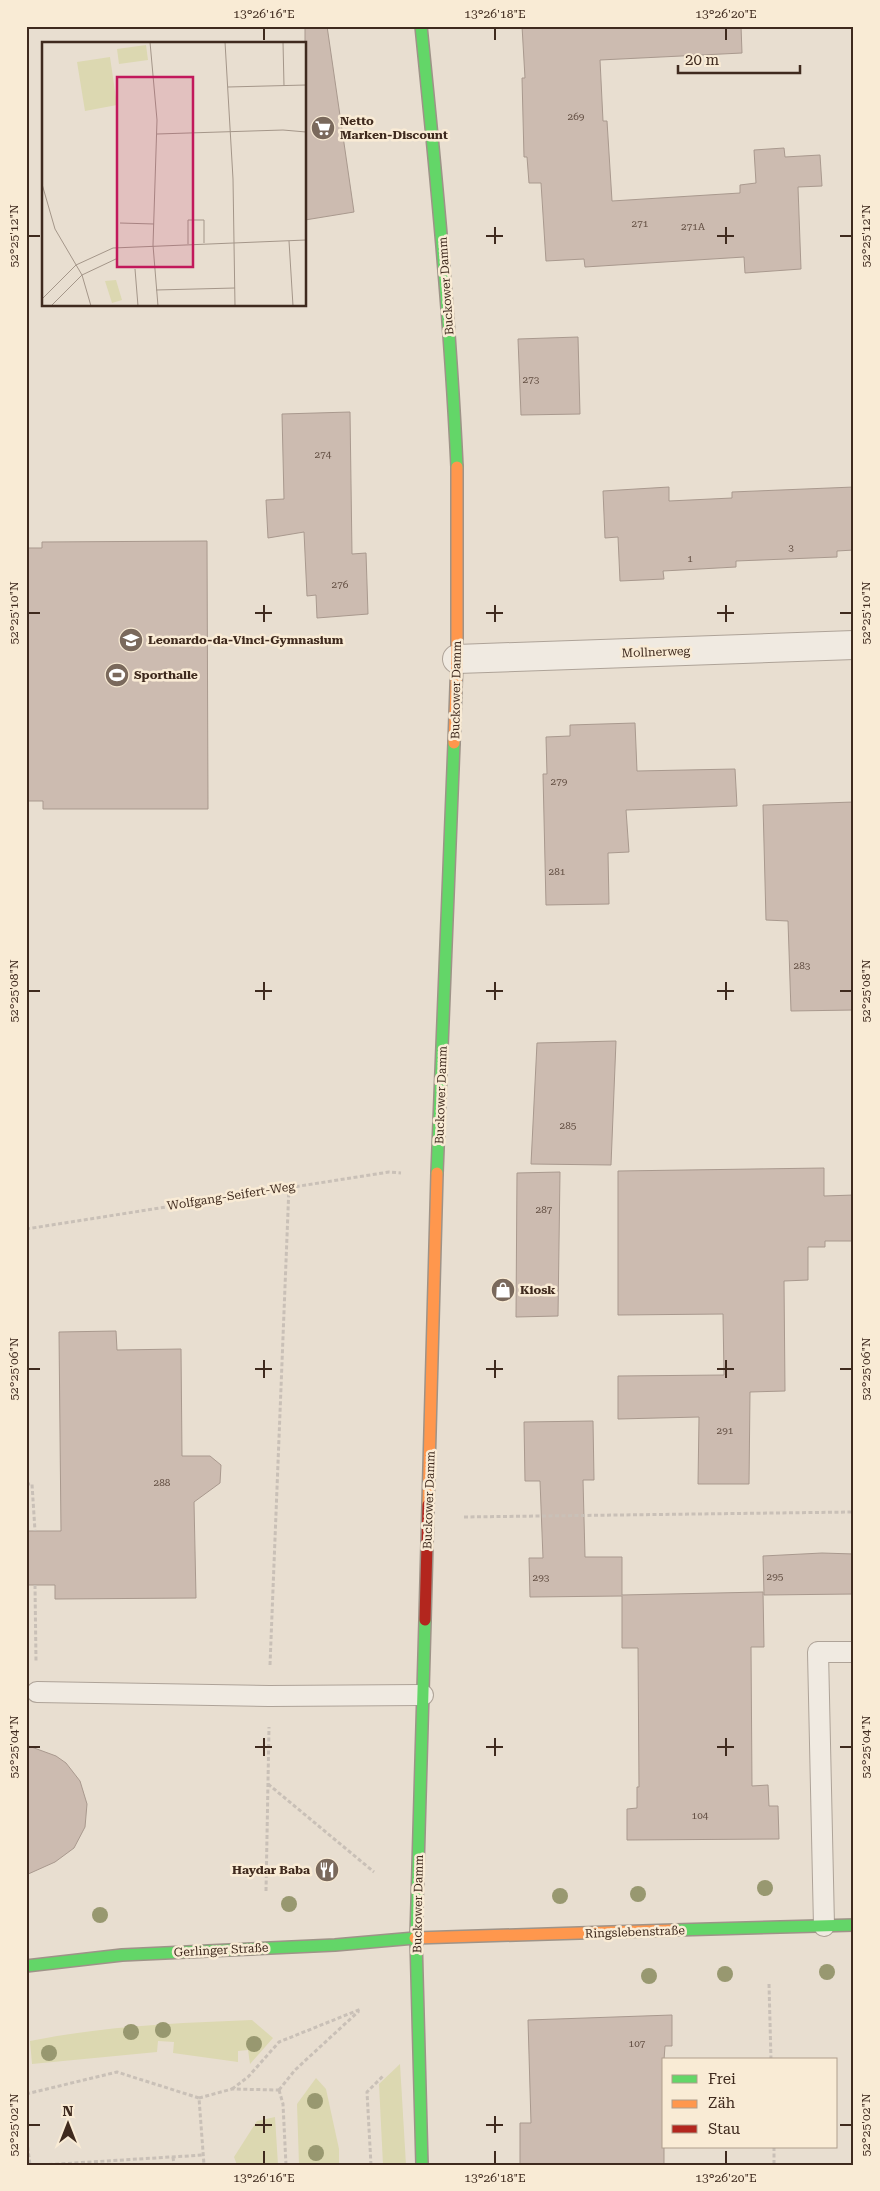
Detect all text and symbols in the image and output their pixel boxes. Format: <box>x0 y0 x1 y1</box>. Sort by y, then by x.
text: 13°26'16"E <box>233 7 295 21</box>
text: 13°26'18"E <box>464 7 526 21</box>
text: 13°26'20"E <box>695 7 757 21</box>
inset map <box>42 42 306 306</box>
scale bar <box>678 42 800 74</box>
text: 20 m <box>685 51 720 69</box>
house number: 269 <box>568 111 585 122</box>
place label: Netto Marken-Discount <box>340 114 448 142</box>
supermarket icon: Netto Marken-Discount <box>310 115 336 141</box>
text: 52°25'12"N <box>7 204 21 268</box>
text: 52°25'12"N <box>859 204 873 268</box>
house number: 271 <box>632 218 649 229</box>
house number: 271A <box>681 221 705 232</box>
street label: Buckower Damm <box>436 236 456 336</box>
house number: 273 <box>523 374 540 385</box>
house number: 274 <box>315 449 332 460</box>
house number: 3 <box>788 542 794 553</box>
house number: 1 <box>687 553 693 564</box>
house number: 276 <box>332 579 349 590</box>
text: 52°25'10"N <box>7 581 21 645</box>
text: 52°25'10"N <box>859 581 873 645</box>
school or university icon: Leonardo-da-Vinci-Gymnasium <box>118 627 144 653</box>
place label: Leonardo-da-Vinci-Gymnasium <box>148 633 344 647</box>
street label: Buckower Damm <box>448 641 464 739</box>
street label: Mollnerweg <box>621 644 691 660</box>
sports icon: Sporthalle <box>104 662 130 688</box>
place label: Sporthalle <box>134 668 198 682</box>
house number: 279 <box>551 776 568 787</box>
house number: 281 <box>549 866 566 877</box>
text: 52°25'08"N <box>7 959 21 1023</box>
text: 52°25'08"N <box>859 959 873 1023</box>
house number: 283 <box>794 960 811 971</box>
street label: Buckower Damm <box>432 1046 450 1144</box>
house number: 285 <box>560 1120 577 1131</box>
street label: Wolfgang-Seifert-Weg <box>166 1179 296 1213</box>
house number: 287 <box>536 1204 553 1215</box>
shop icon: Kiosk <box>490 1277 516 1303</box>
place label: Kiosk <box>520 1283 556 1297</box>
text: 52°25'06"N <box>7 1337 21 1401</box>
text: 52°25'06"N <box>859 1337 873 1401</box>
house number: 291 <box>717 1425 734 1436</box>
street label: Buckower Damm <box>420 1451 438 1549</box>
house number: 288 <box>154 1477 171 1488</box>
house number: 295 <box>767 1571 784 1582</box>
house number: 293 <box>533 1572 550 1583</box>
text: 52°25'04"N <box>7 1715 21 1779</box>
text: 52°25'04"N <box>859 1715 873 1779</box>
house number: 104 <box>692 1810 709 1821</box>
street label: Buckower Damm <box>410 1855 426 1953</box>
restaurant icon: Haydar Baba <box>314 1857 340 1883</box>
place label: Haydar Baba <box>232 1863 310 1877</box>
street label: Ringslebenstraße <box>585 1923 686 1941</box>
street label: Gerlinger Straße <box>173 1941 269 1959</box>
house number: 107 <box>629 2038 646 2049</box>
legend <box>662 2058 838 2148</box>
text: Frei <box>708 2070 736 2088</box>
text: 52°25'02"N <box>7 2093 21 2157</box>
text: 52°25'02"N <box>859 2093 873 2157</box>
text: Zäh <box>708 2094 736 2112</box>
north arrow <box>42 2098 92 2148</box>
text: N <box>63 2103 74 2119</box>
text: Stau <box>708 2120 741 2138</box>
text: 13°26'16"E <box>233 2171 295 2185</box>
text: 13°26'18"E <box>464 2171 526 2185</box>
text: 13°26'20"E <box>695 2171 757 2185</box>

